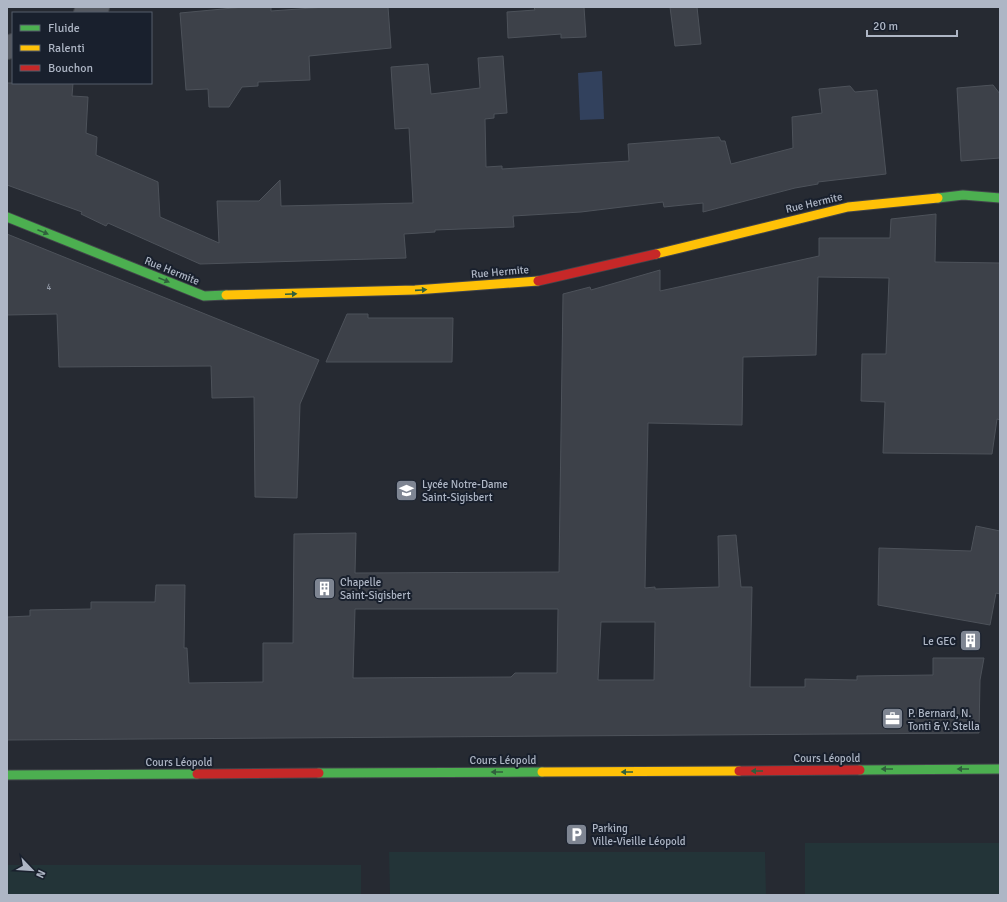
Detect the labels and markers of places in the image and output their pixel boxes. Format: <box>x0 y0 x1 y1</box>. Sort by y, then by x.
school or university icon: Lycée Notre-Dame Saint-Sigisbert <box>394 477 420 503</box>
place label: Lycée Notre-Dame Saint-Sigisbert <box>422 478 508 504</box>
building icon: Chapelle Saint-Sigisbert <box>311 575 337 601</box>
place label: Chapelle Saint-Sigisbert <box>340 576 411 602</box>
building icon: Le GEC <box>958 628 984 654</box>
place label: Le GEC <box>923 635 956 648</box>
office icon: P. Bernard, N. Tonti & Y. Stella <box>880 706 906 732</box>
place label: P. Bernard, N. Tonti & Y. Stella <box>908 707 980 733</box>
parking icon: Parking Ville-Vieille Léopold <box>564 821 590 847</box>
place label: Parking Ville-Vieille Léopold <box>592 822 686 848</box>

